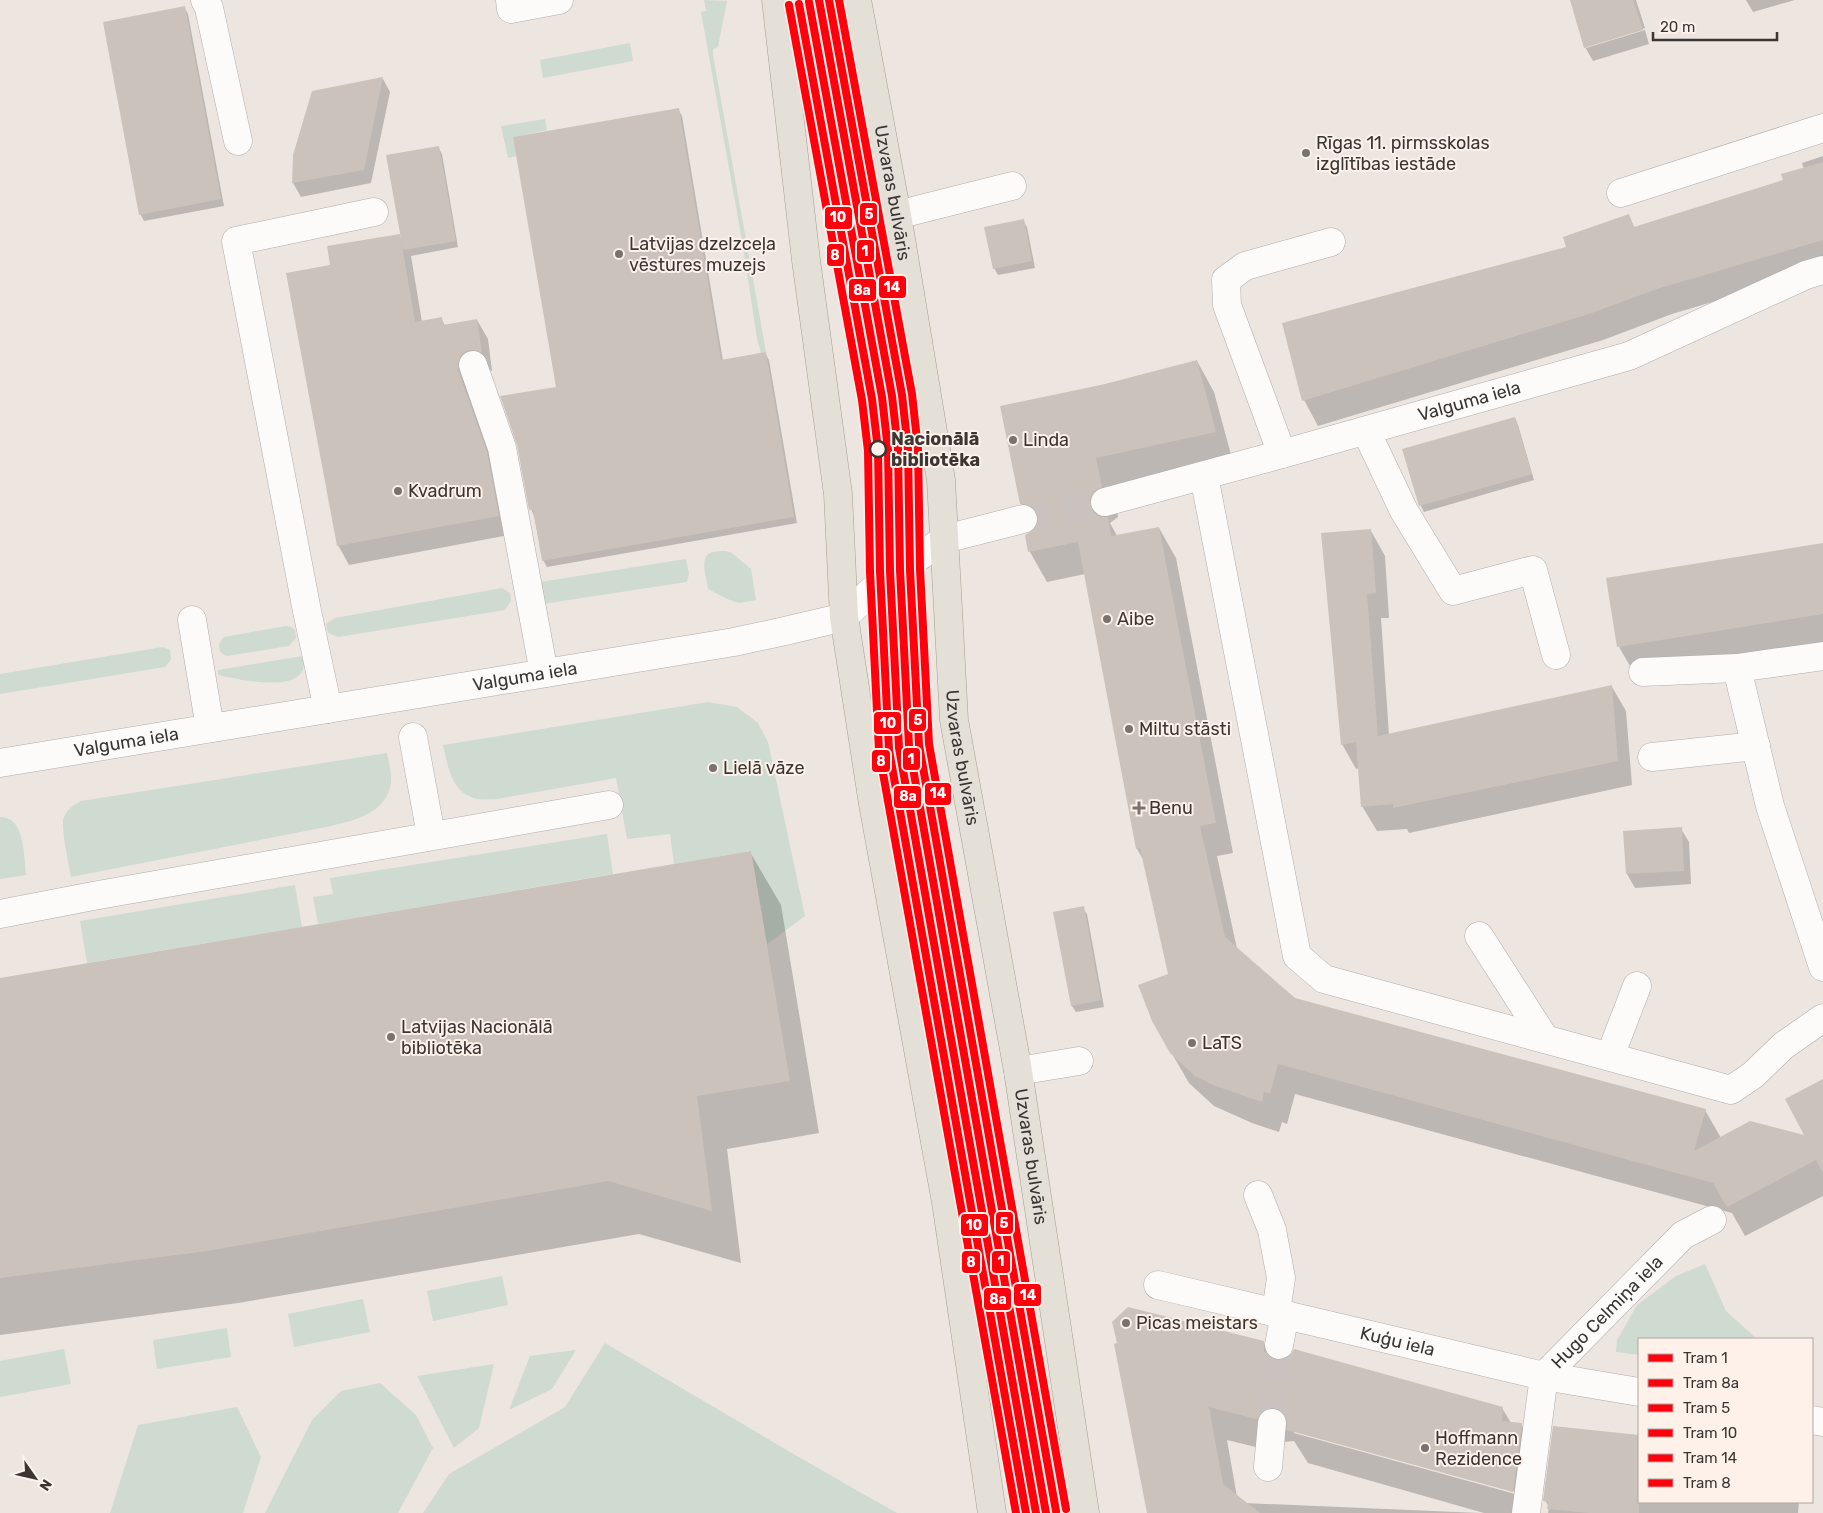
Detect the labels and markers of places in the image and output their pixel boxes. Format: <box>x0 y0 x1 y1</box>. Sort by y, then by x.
place label: Rīgas 11. pirmsskolas izglītības iestāde <box>1316 132 1490 175</box>
marker: Rīgas 11. pirmsskolas izglītības iestāde <box>1300 147 1312 159</box>
place label: Latvijas dzelzceļa vēstures muzejs <box>629 233 776 276</box>
marker: Latvijas dzelzceļa vēstures muzejs <box>613 248 625 260</box>
place label: Nacionālā bibliotēka <box>891 428 980 471</box>
place label: Linda <box>1023 429 1069 451</box>
marker: Linda <box>1007 434 1019 446</box>
marker: Nacionālā bibliotēka <box>869 440 887 458</box>
place label: Kvadrum <box>408 480 482 502</box>
marker: Kvadrum <box>392 485 404 497</box>
place label: Aibe <box>1117 608 1154 630</box>
marker: Aibe <box>1101 613 1113 625</box>
place label: Miltu stāsti <box>1139 718 1231 740</box>
marker: Miltu stāsti <box>1123 723 1135 735</box>
place label: Lielā vāze <box>723 757 805 779</box>
marker: Lielā vāze <box>707 762 719 774</box>
place label: Benu <box>1149 797 1193 819</box>
marker: Benu <box>1133 802 1145 814</box>
place label: Latvijas Nacionālā bibliotēka <box>401 1016 553 1059</box>
marker: Latvijas Nacionālā bibliotēka <box>385 1031 397 1043</box>
place label: LaTS <box>1202 1032 1242 1054</box>
marker: LaTS <box>1186 1037 1198 1049</box>
place label: Picas meistars <box>1136 1312 1258 1334</box>
marker: Picas meistars <box>1120 1317 1132 1329</box>
place label: Hoffmann Rezidence <box>1435 1427 1522 1470</box>
marker: Hoffmann Rezidence <box>1419 1442 1431 1454</box>

